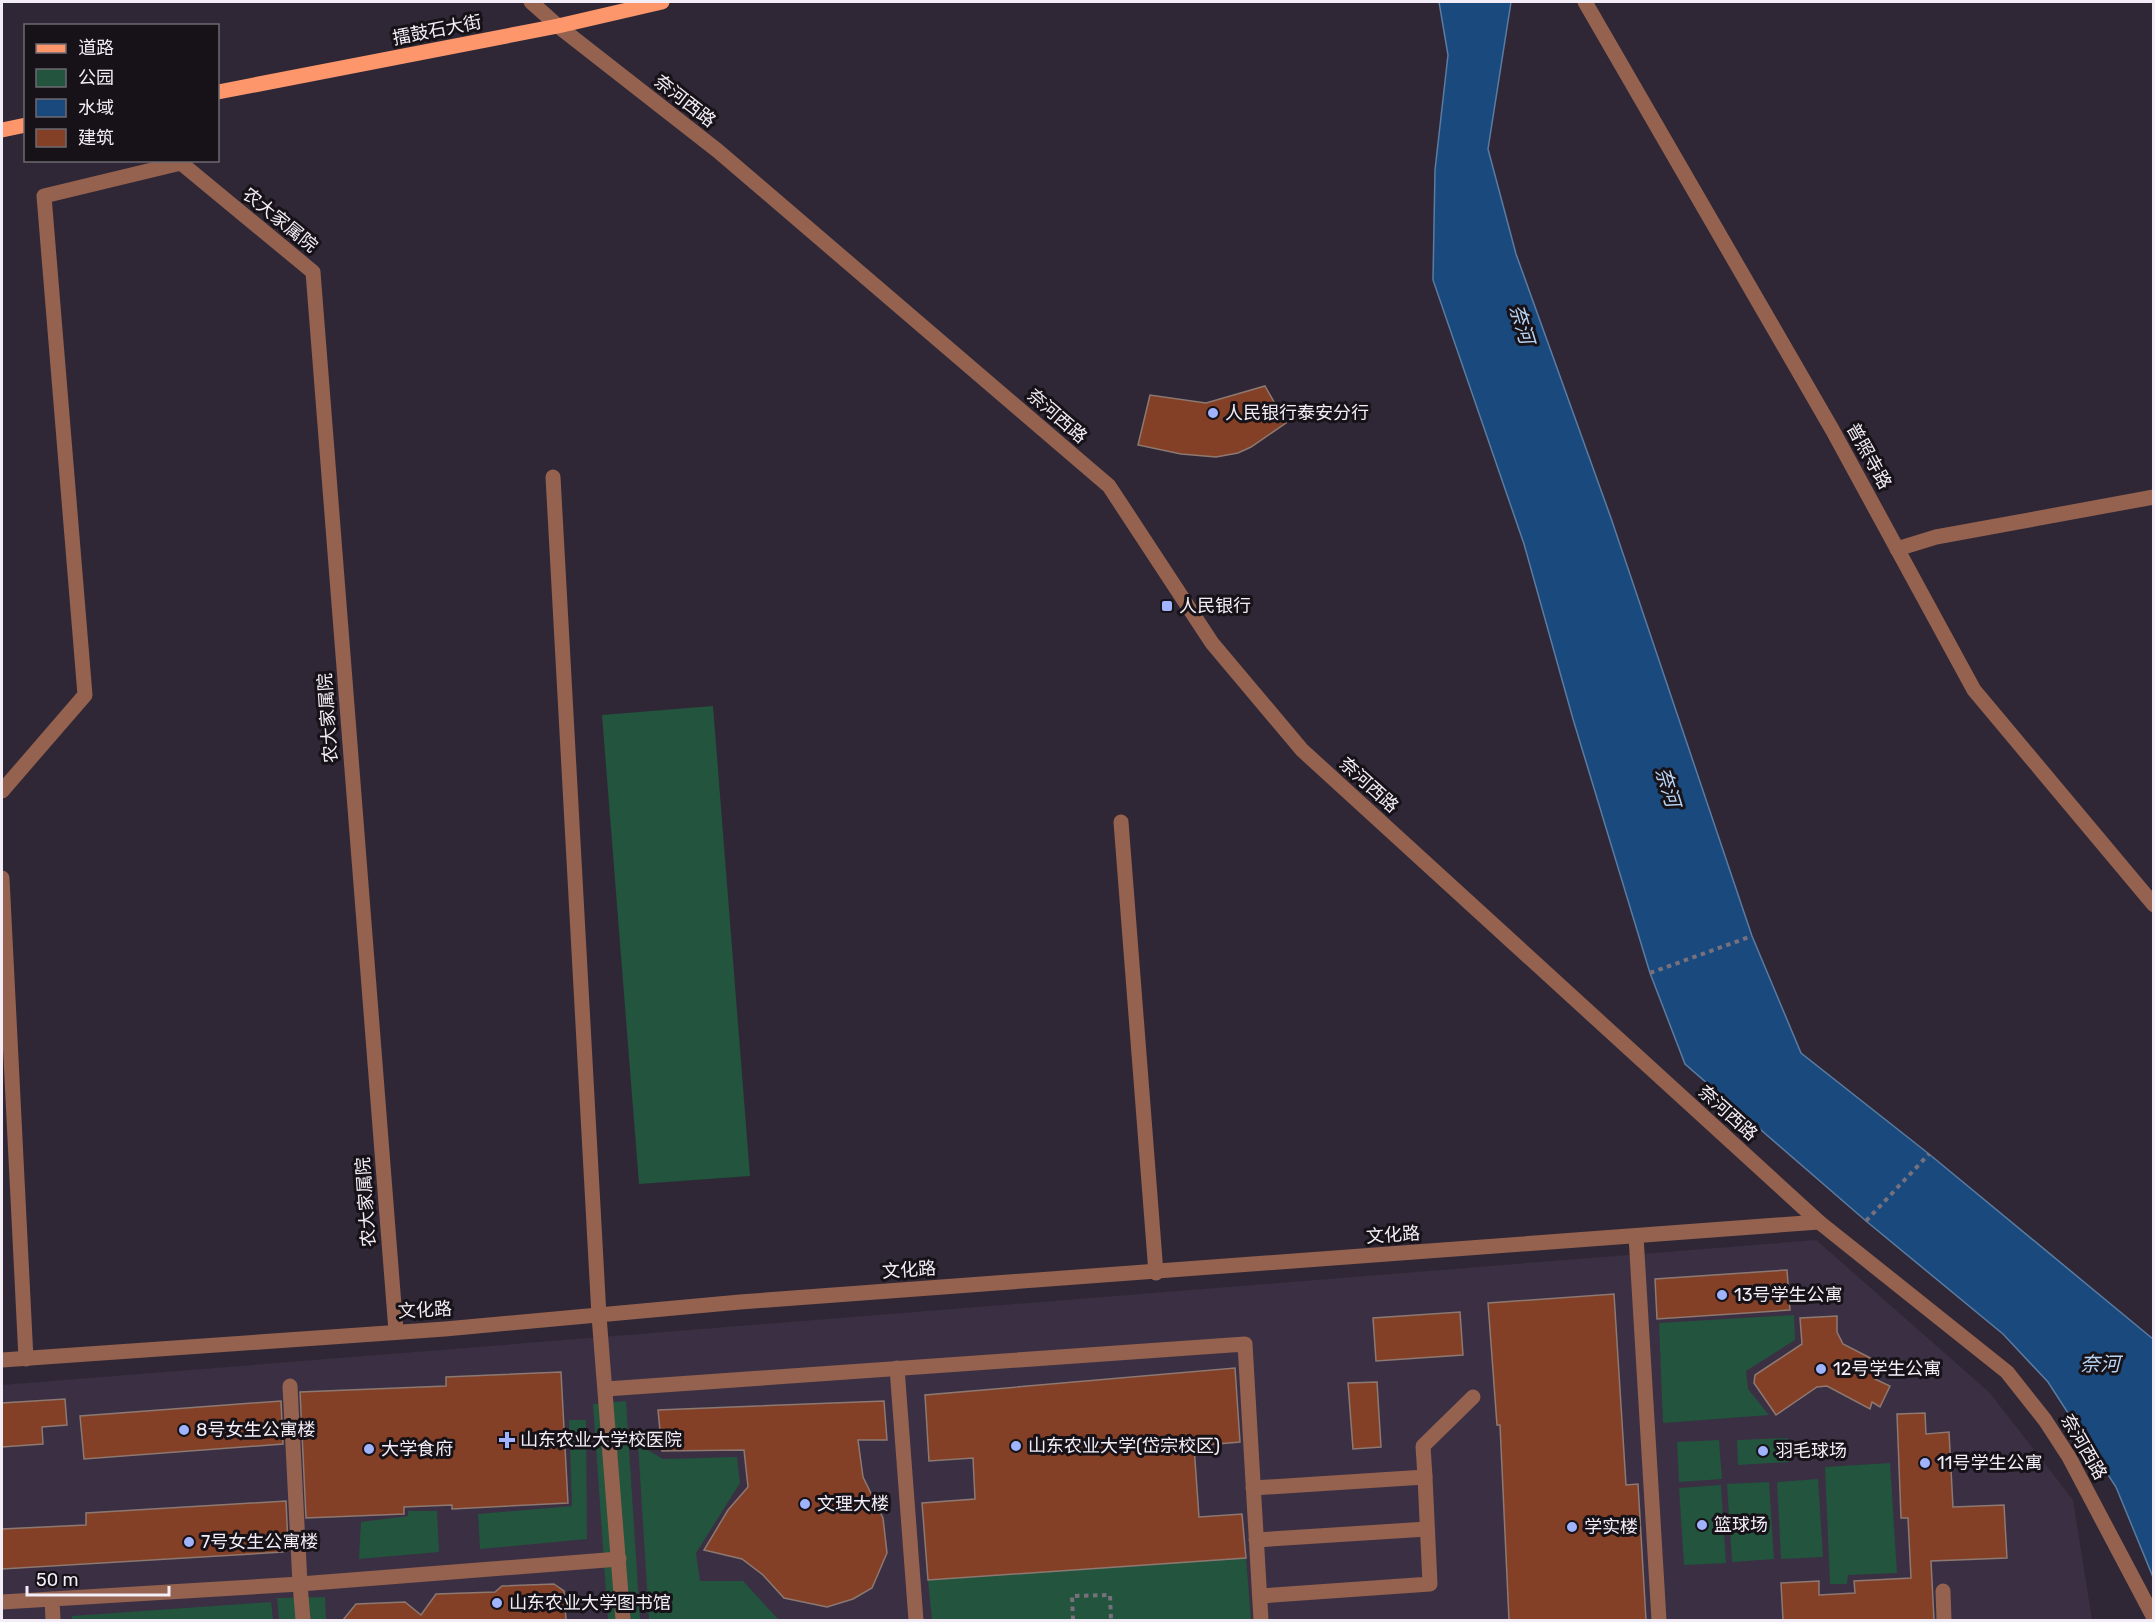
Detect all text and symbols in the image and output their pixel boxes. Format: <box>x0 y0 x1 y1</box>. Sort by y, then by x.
street label: 擂鼓石大街 <box>391 11 483 49</box>
legend <box>24 24 219 162</box>
text: 道路 <box>78 37 114 59</box>
text: 公园 <box>78 67 114 89</box>
street label: 奈河西路 <box>650 70 720 132</box>
text: 水域 <box>78 97 114 119</box>
text: 建筑 <box>78 127 114 149</box>
street label: 农大家属院 <box>238 183 322 257</box>
water label: 奈河 <box>1505 301 1540 350</box>
street label: 奈河西路 <box>1023 384 1091 448</box>
place label: 人民银行泰安分行 <box>1225 402 1369 424</box>
marker: 人民银行泰安分行 <box>1206 406 1220 420</box>
street label: 普照寺路 <box>1842 419 1896 493</box>
place label: 人民银行 <box>1179 595 1251 617</box>
marker: 人民银行 <box>1160 599 1174 613</box>
street label: 农大家属院 <box>314 672 342 764</box>
street label: 奈河西路 <box>1335 753 1403 817</box>
water label: 奈河 <box>1651 764 1686 813</box>
street label: 奈河西路 <box>1694 1081 1762 1145</box>
street label: 农大家属院 <box>352 1156 380 1248</box>
street label: 文化路 <box>1365 1222 1421 1248</box>
street label: 文化路 <box>881 1257 937 1283</box>
place label: 13号学生公寓 <box>1734 1284 1843 1306</box>
marker: 13号学生公寓 <box>1715 1288 1729 1302</box>
street label: 文化路 <box>397 1298 453 1322</box>
water label: 奈河 <box>2080 1352 2124 1376</box>
place label: 12号学生公寓 <box>1833 1358 1941 1380</box>
marker: 12号学生公寓 <box>1814 1362 1828 1376</box>
street label: 奈河西路 <box>2056 1410 2112 1484</box>
place label: 8号女生公寓楼 <box>196 1419 315 1441</box>
marker: 8号女生公寓楼 <box>177 1423 191 1437</box>
place label: 山东农业大学校医院 <box>520 1429 682 1451</box>
marker: 山东农业大学校医院 <box>498 1431 516 1449</box>
place label: 山东农业大学(岱宗校区) <box>1028 1435 1220 1457</box>
place label: 大学食府 <box>381 1438 453 1460</box>
marker: 山东农业大学(岱宗校区) <box>1009 1439 1023 1453</box>
place label: 羽毛球场 <box>1775 1440 1847 1462</box>
marker: 大学食府 <box>362 1442 376 1456</box>
marker: 羽毛球场 <box>1756 1444 1770 1458</box>
place label: 11号学生公寓 <box>1937 1452 2042 1474</box>
marker: 11号学生公寓 <box>1918 1456 1932 1470</box>
place label: 文理大楼 <box>817 1493 889 1515</box>
marker: 文理大楼 <box>798 1497 812 1511</box>
place label: 篮球场 <box>1714 1514 1768 1536</box>
place label: 学实楼 <box>1584 1516 1638 1538</box>
marker: 篮球场 <box>1695 1518 1709 1532</box>
marker: 学实楼 <box>1565 1520 1579 1534</box>
place label: 7号女生公寓楼 <box>201 1531 318 1553</box>
marker: 7号女生公寓楼 <box>182 1535 196 1549</box>
scale bar <box>27 1559 170 1597</box>
text: 50 m <box>36 1569 79 1591</box>
place label: 山东农业大学图书馆 <box>509 1592 671 1614</box>
marker: 山东农业大学图书馆 <box>490 1596 504 1610</box>

